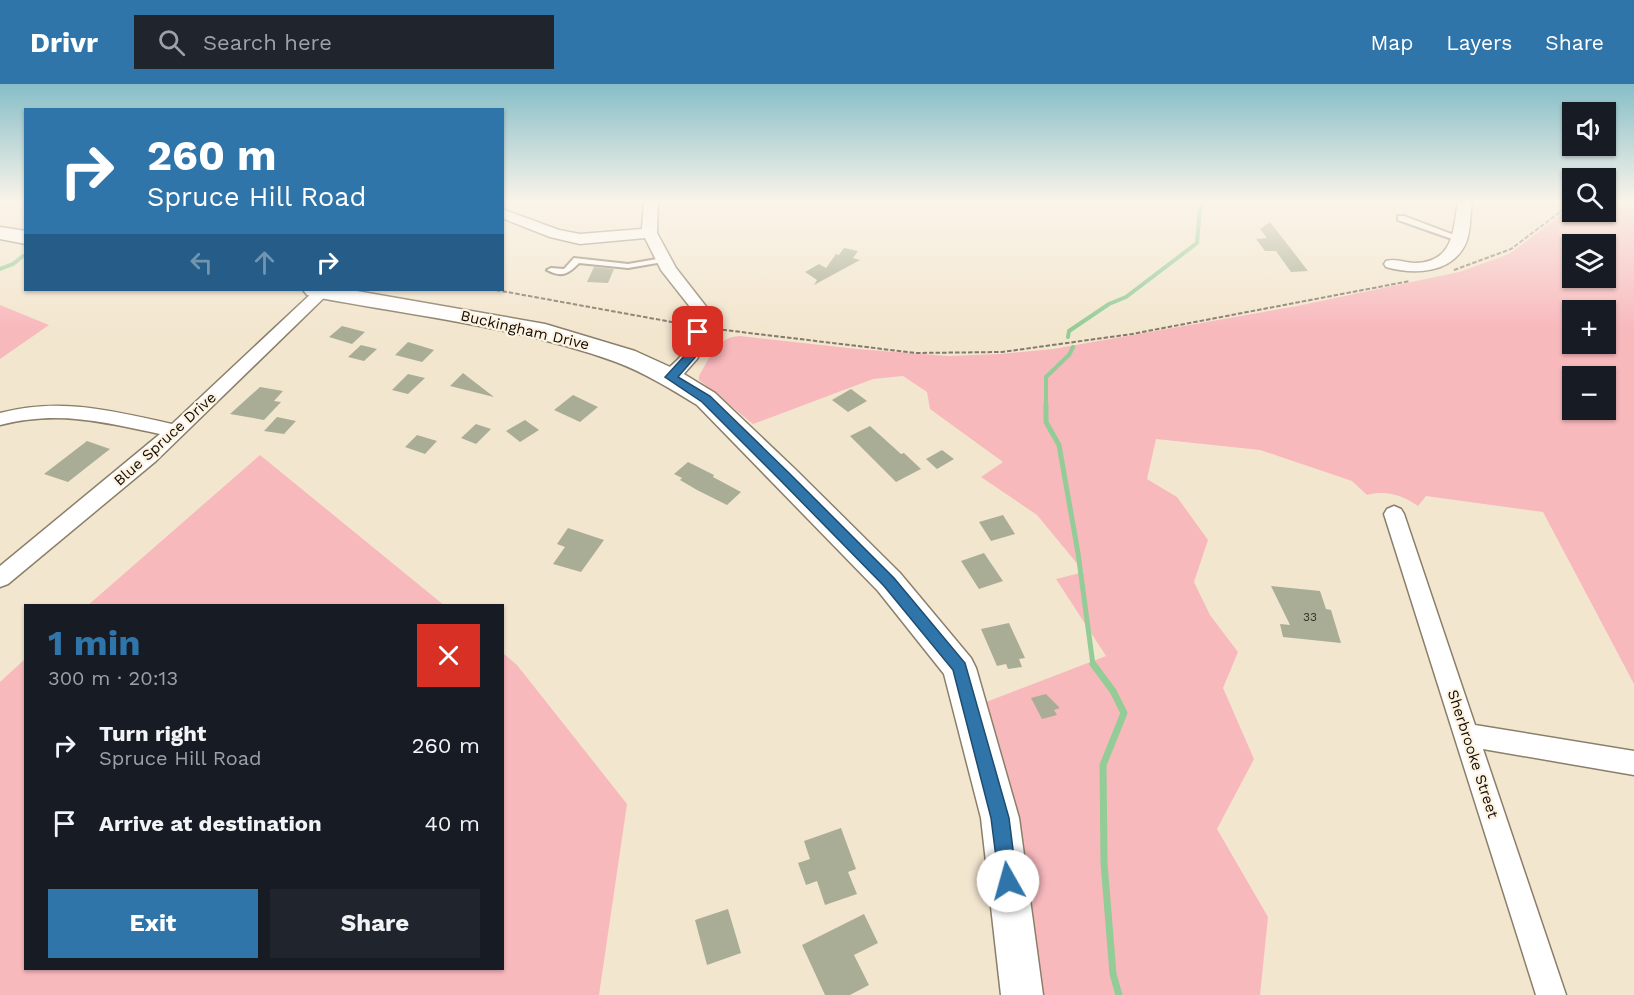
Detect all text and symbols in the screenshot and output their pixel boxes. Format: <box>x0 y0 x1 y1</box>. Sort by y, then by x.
search box <box>134 15 554 69</box>
text: Drivr <box>30 26 98 59</box>
icon: search <box>155 26 188 59</box>
text: Search here <box>203 30 332 55</box>
text: Map <box>1370 30 1413 55</box>
text: Layers <box>1446 30 1512 55</box>
text: Share <box>1545 30 1604 55</box>
map controls <box>1562 102 1616 420</box>
button: sound <box>1562 102 1616 156</box>
text: 260 m <box>147 131 277 180</box>
icon: right <box>48 132 126 210</box>
button: search <box>1562 168 1616 222</box>
text: Spruce Hill Road <box>147 181 366 213</box>
button: layers <box>1562 234 1616 288</box>
icon: left <box>185 246 218 279</box>
icon: ahead <box>248 246 281 279</box>
icon: right <box>311 246 344 279</box>
button: + <box>1562 300 1616 354</box>
street label: Buckingham Drive <box>459 306 591 354</box>
pin <box>672 306 723 357</box>
icon: arrive <box>681 315 714 348</box>
button: − <box>1562 366 1616 420</box>
street label: Blue Spruce Drive <box>110 388 220 490</box>
house number: 33 <box>1303 610 1317 624</box>
text: 1 min <box>48 622 140 664</box>
button: close <box>417 624 480 687</box>
text: 300 m · 20:13 <box>48 666 178 690</box>
street label: Sherbrooke Street <box>1444 687 1503 821</box>
text: Turn right <box>99 721 206 746</box>
icon: right <box>48 729 81 762</box>
text: 260 m <box>412 733 480 758</box>
text: Spruce Hill Road <box>99 746 262 770</box>
icon: arrive <box>48 807 81 840</box>
text: Arrive at destination <box>99 811 322 836</box>
text: 40 m <box>424 811 480 836</box>
position arrow <box>976 849 1040 913</box>
button: Exit <box>48 889 258 958</box>
button: Share <box>270 889 480 958</box>

